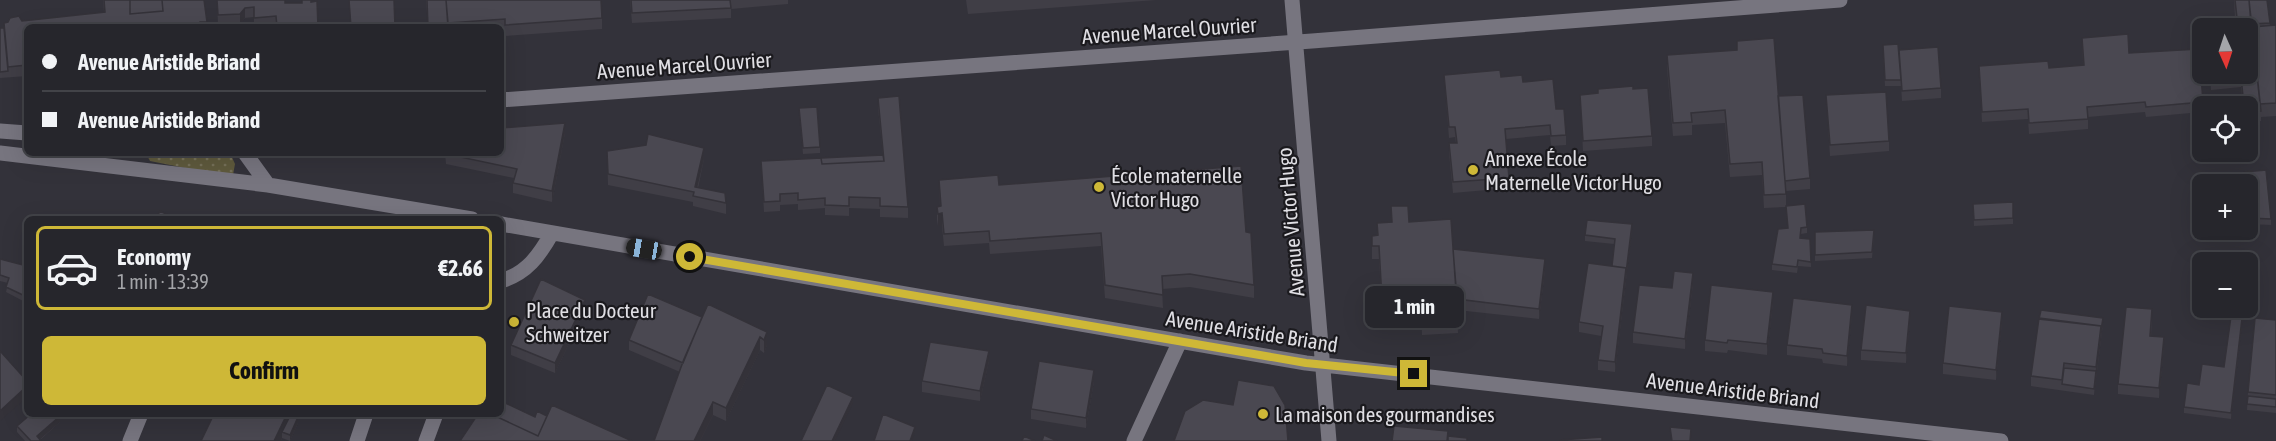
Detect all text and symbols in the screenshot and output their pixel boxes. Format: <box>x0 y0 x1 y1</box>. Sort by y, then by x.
street label: Avenue Marcel Ouvrier <box>1081 12 1258 48</box>
north arrow <box>2192 18 2258 84</box>
map controls <box>2192 18 2258 318</box>
street label: Avenue Marcel Ouvrier <box>596 47 773 83</box>
text: Avenue Aristide Briand <box>78 49 260 75</box>
button: locate <box>2192 96 2258 162</box>
text: Avenue Aristide Briand <box>78 107 260 133</box>
street label: Avenue Victor Hugo <box>1272 146 1308 298</box>
place label: Annexe École Maternelle Victor Hugo <box>1485 146 1662 194</box>
place label: École maternelle Victor Hugo <box>1111 163 1242 211</box>
marker: Annexe École Maternelle Victor Hugo <box>1466 163 1480 177</box>
button: + <box>2192 174 2258 240</box>
marker: École maternelle Victor Hugo <box>1092 180 1106 194</box>
car <box>625 237 663 261</box>
icon: car <box>45 241 99 295</box>
route start <box>676 243 703 270</box>
text: Economy <box>117 244 191 270</box>
button: − <box>2192 252 2258 318</box>
text: €2.66 <box>438 255 483 281</box>
text: 1 min · 13:39 <box>117 270 209 293</box>
callout: 1 min <box>1364 287 1464 329</box>
text: 1 min <box>1394 295 1435 318</box>
place label: Place du Docteur Schweitzer <box>526 298 657 346</box>
street label: Avenue Aristide Briand <box>1164 306 1340 356</box>
marker: Place du Docteur Schweitzer <box>507 315 521 329</box>
button: Confirm <box>42 336 486 405</box>
route end <box>1400 360 1427 387</box>
street label: Avenue Aristide Briand <box>1645 367 1821 413</box>
place label: La maison des gourmandises <box>1275 402 1495 426</box>
marker: La maison des gourmandises <box>1256 407 1270 421</box>

